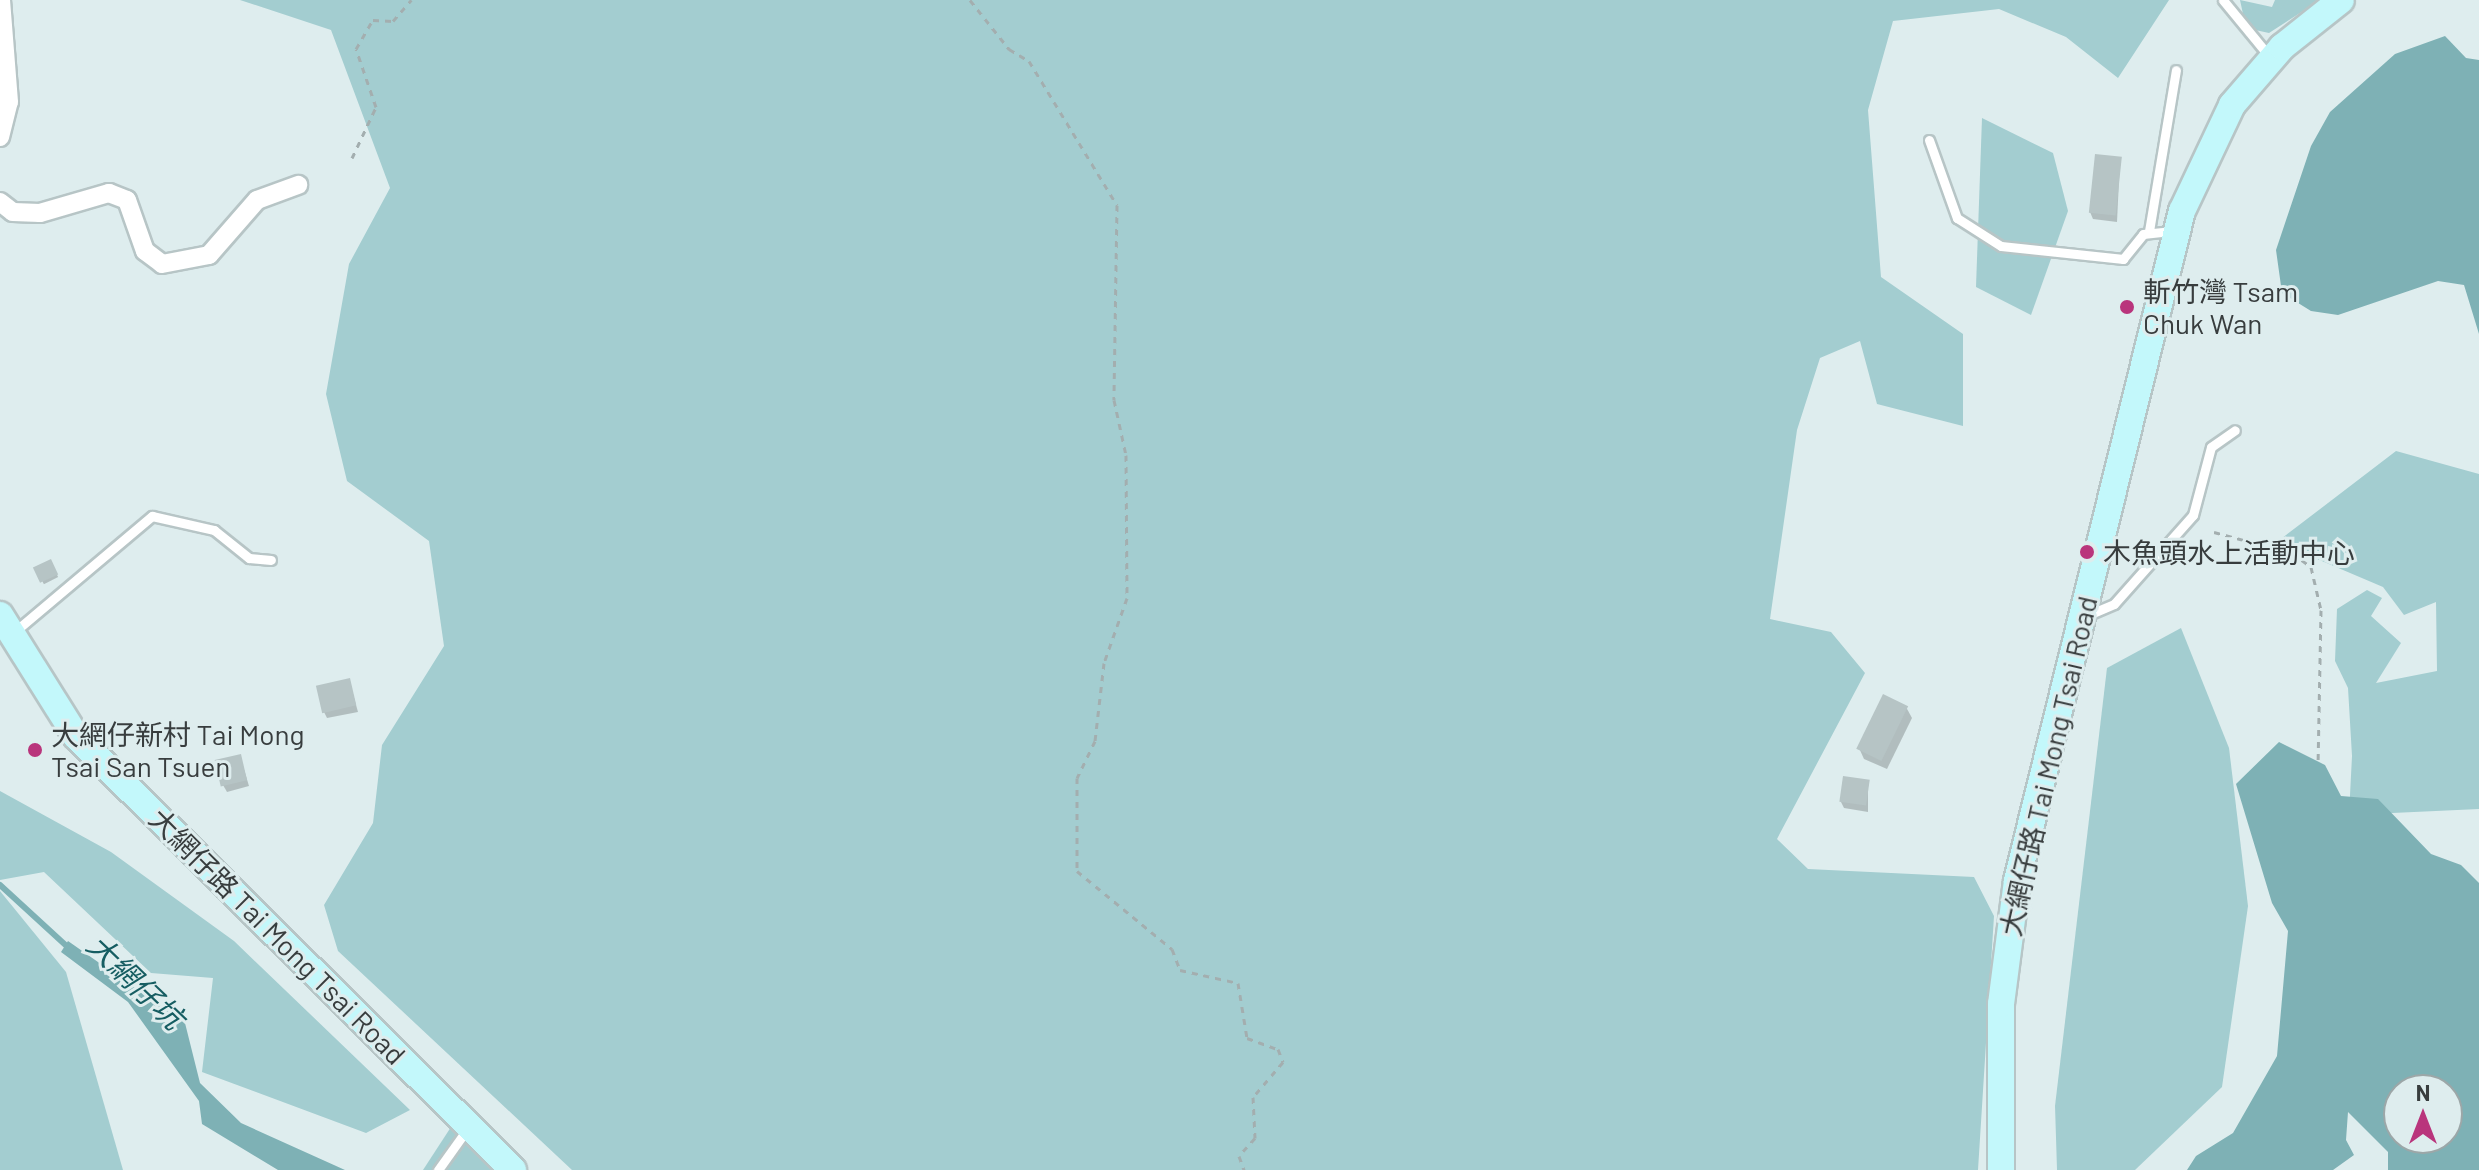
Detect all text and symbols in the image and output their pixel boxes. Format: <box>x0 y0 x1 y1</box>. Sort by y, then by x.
place label: 斬竹灣 Tsam Chuk Wan <box>2143 274 2298 340</box>
marker: 斬竹灣 Tsam Chuk Wan <box>2118 298 2136 316</box>
place label: 木魚頭水上活動中心 <box>2103 535 2355 569</box>
marker: 木魚頭水上活動中心 <box>2078 543 2096 561</box>
street label: 大網仔路 Tai Mong Tsai Road <box>1992 593 2104 939</box>
place label: 大網仔新村 Tai Mong Tsai San Tsuen <box>51 717 305 783</box>
marker: 大網仔新村 Tai Mong Tsai San Tsuen <box>26 741 44 759</box>
street label: 大網仔路 Tai Mong Tsai Road <box>143 801 413 1071</box>
water label: 大網仔坑 <box>80 926 192 1036</box>
north arrow <box>2383 1074 2463 1154</box>
text: N <box>2416 1079 2430 1105</box>

